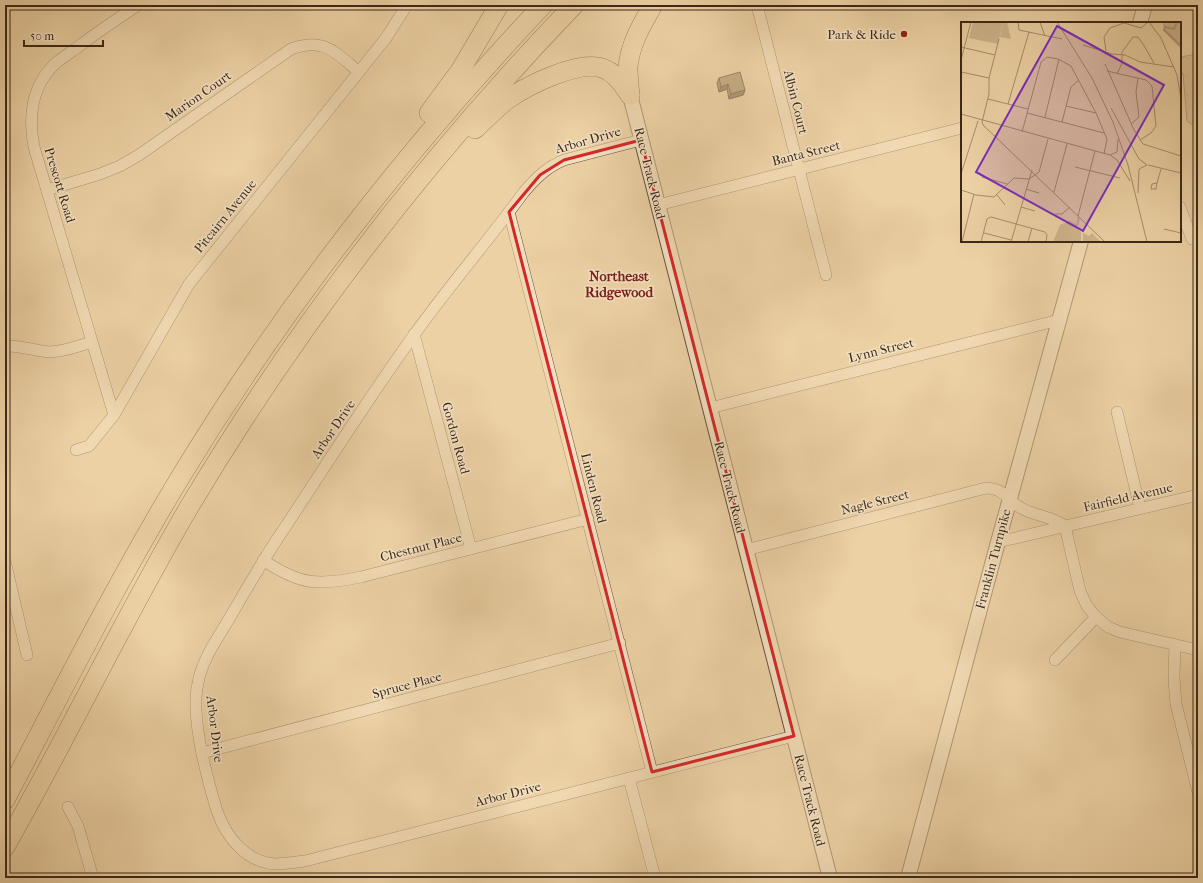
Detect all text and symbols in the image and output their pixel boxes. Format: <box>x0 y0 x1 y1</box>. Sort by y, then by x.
scale bar <box>24 22 103 48</box>
inset map <box>961 22 1181 242</box>
place label: Park & Ride <box>827 27 897 42</box>
text: 50 m <box>30 29 54 43</box>
marker: Park & Ride <box>899 29 909 39</box>
street label: Albin Court <box>781 67 811 136</box>
street label: Marion Court <box>162 68 234 124</box>
street label: Arbor Drive <box>553 123 623 157</box>
street label: Race Track Road <box>631 126 669 221</box>
street label: Banta Street <box>770 137 842 169</box>
street label: Prescott Road <box>41 146 79 225</box>
street label: Pitcairn Avenue <box>191 176 259 256</box>
district label: Northeast Ridgewood <box>585 268 654 301</box>
street label: Lynn Street <box>847 335 915 365</box>
street label: Arbor Drive <box>307 396 358 462</box>
street label: Gordon Road <box>439 400 473 477</box>
street label: Race Track Road <box>711 440 749 535</box>
street label: Linden Road <box>578 451 610 526</box>
street label: Fairfield Avenue <box>1082 479 1175 515</box>
street label: Nagle Street <box>839 486 911 518</box>
street label: Franklin Turnpike <box>972 507 1014 611</box>
street label: Chestnut Place <box>379 529 464 564</box>
street label: Spruce Place <box>371 668 444 701</box>
street label: Arbor Drive <box>203 694 227 764</box>
street label: Race Track Road <box>791 753 829 848</box>
street label: Arbor Drive <box>473 778 543 810</box>

